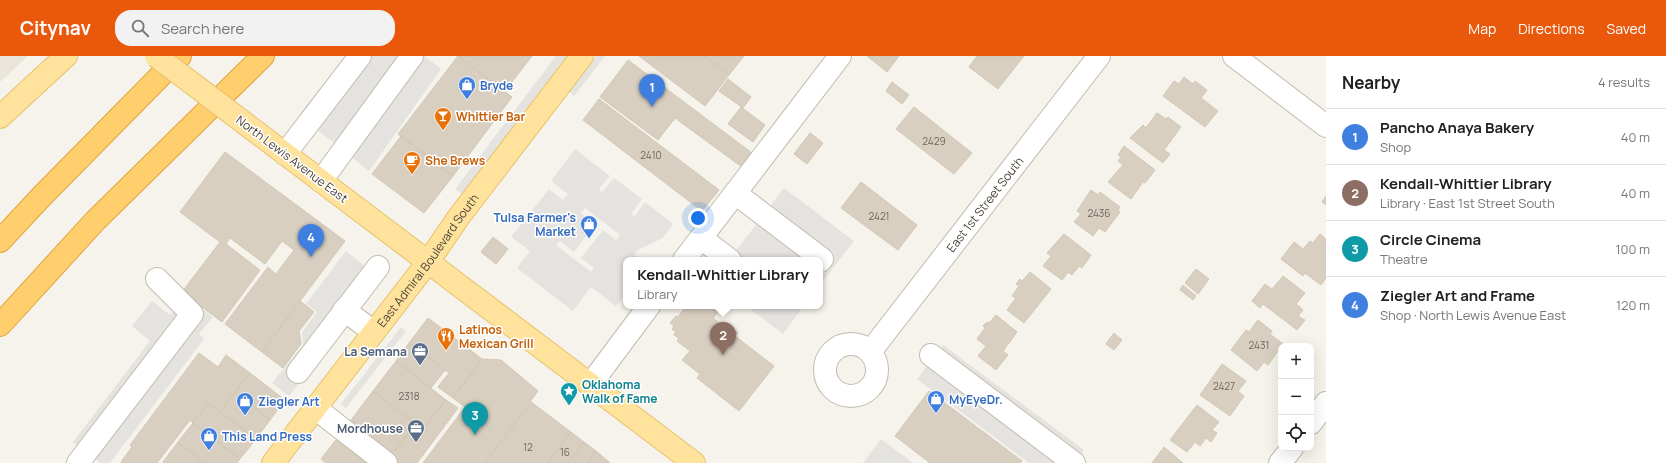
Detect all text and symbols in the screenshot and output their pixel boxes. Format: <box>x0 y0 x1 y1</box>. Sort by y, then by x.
search box <box>115 10 395 46</box>
text: Citynav <box>20 15 91 41</box>
icon: search <box>129 17 151 39</box>
text: Search here <box>161 18 244 39</box>
text: Map <box>1468 19 1496 38</box>
text: Directions <box>1518 19 1585 38</box>
text: Saved <box>1607 19 1646 38</box>
text: Nearby <box>1342 71 1400 94</box>
text: 4 results <box>1598 73 1650 91</box>
pin: 1 <box>639 74 665 107</box>
shop icon: Bryde <box>457 75 477 100</box>
place label: Bryde <box>480 77 513 94</box>
bar icon: Whittier Bar <box>433 106 453 131</box>
place label: Whittier Bar <box>456 108 526 125</box>
street label: North Lewis Avenue East <box>233 111 351 207</box>
text: Pancho Anaya Bakery <box>1380 117 1534 138</box>
text: 1 <box>1352 128 1358 146</box>
text: 40 m <box>1621 128 1650 146</box>
house number: 2429 <box>922 134 946 148</box>
text: Shop <box>1380 138 1411 156</box>
house number: 2410 <box>640 148 662 162</box>
cafe icon: She Brews <box>402 150 422 175</box>
place label: She Brews <box>425 152 486 169</box>
street label: East 1st Street South <box>942 153 1027 255</box>
text: Kendall-Whittier Library <box>1380 173 1552 194</box>
text: 2 <box>1351 184 1359 202</box>
text: 40 m <box>1621 184 1650 202</box>
street label: East Admiral Boulevard South <box>373 190 482 330</box>
text: Library · East 1st Street South <box>1380 194 1555 212</box>
house number: 2436 <box>1087 206 1111 220</box>
your location <box>688 208 708 228</box>
place label: Tulsa Farmer's Market <box>494 209 576 240</box>
house number: 2421 <box>869 209 890 223</box>
shop icon: Tulsa Farmer's Market <box>579 214 599 239</box>
pin: 4 <box>298 224 324 257</box>
text: Circle Cinema <box>1380 229 1481 250</box>
text: 3 <box>1351 240 1359 258</box>
text: 100 m <box>1615 240 1650 258</box>
text: Theatre <box>1380 250 1428 268</box>
popup <box>623 257 823 309</box>
text: Kendall-Whittier Library <box>637 264 809 285</box>
text: Library <box>637 285 678 303</box>
text: Ziegler Art and Frame <box>1380 285 1535 306</box>
text: 4 <box>1351 296 1359 314</box>
text: 120 m <box>1616 296 1650 314</box>
text: Shop · North Lewis Avenue East <box>1380 306 1566 324</box>
place label: Latinos Mexican Grill <box>459 321 534 352</box>
pin: 2 <box>710 322 736 355</box>
restaurant icon: Latinos Mexican Grill <box>436 326 456 351</box>
house number: 2431 <box>1249 338 1269 352</box>
office icon: La Semana <box>410 341 430 366</box>
place label: La Semana <box>344 343 407 360</box>
map controls <box>1278 343 1314 451</box>
button: + <box>1278 343 1314 379</box>
place label: Oklahoma Walk of Fame <box>582 376 658 407</box>
house number: 2427 <box>1213 379 1235 393</box>
button: − <box>1278 379 1314 415</box>
place icon: Oklahoma Walk of Fame <box>559 381 579 406</box>
house number: 2318 <box>399 389 420 403</box>
shop icon: MyEyeDr. <box>926 389 946 414</box>
shop icon: Ziegler Art <box>235 391 255 416</box>
place label: MyEyeDr. <box>949 391 1003 408</box>
place label: Ziegler Art <box>258 393 320 410</box>
pin: 3 <box>462 402 488 435</box>
button: locate <box>1278 415 1314 451</box>
office icon: Mordhouse <box>406 418 426 443</box>
place label: Mordhouse <box>337 420 403 437</box>
shop icon: This Land Press <box>199 426 219 451</box>
place label: This Land Press <box>222 428 313 445</box>
house number: 12 <box>523 440 533 454</box>
house number: 16 <box>560 445 570 459</box>

